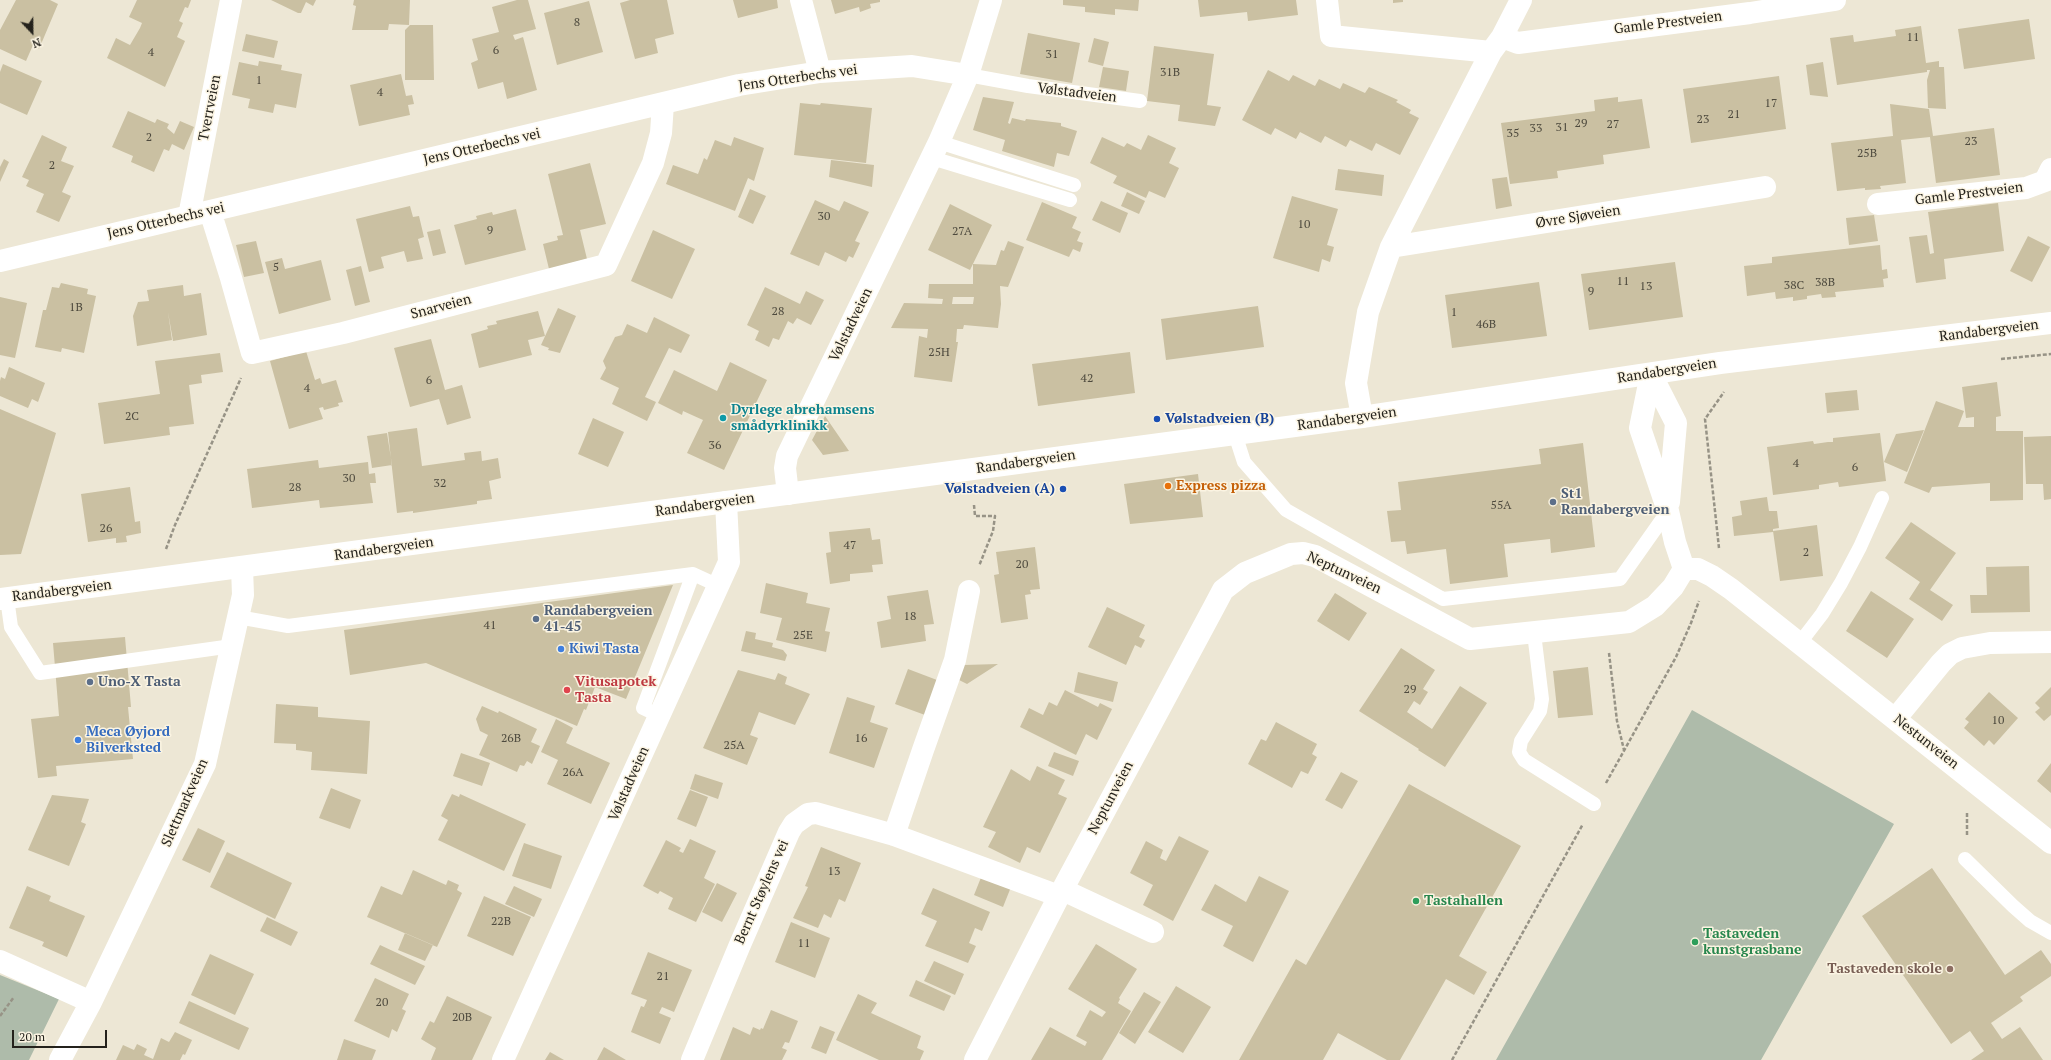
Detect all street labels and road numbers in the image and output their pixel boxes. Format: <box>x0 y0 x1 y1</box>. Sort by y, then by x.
street label: Gamle Prestveien <box>1613 8 1723 38</box>
street label: Jens Otterbechs vei <box>738 61 858 95</box>
street label: Tverrveien <box>195 74 225 142</box>
street label: Vølstadveien <box>1036 80 1118 106</box>
street label: Jens Otterbechs vei <box>422 125 542 169</box>
street label: Gamle Prestveien <box>1914 179 2024 209</box>
street label: Jens Otterbechs vei <box>106 199 226 243</box>
street label: Øvre Sjøveien <box>1534 202 1622 232</box>
street label: Vølstadveien <box>826 285 876 365</box>
street label: Snarveien <box>409 291 473 323</box>
street label: Randabergveien <box>1938 317 2040 345</box>
street label: Randabergveien <box>1616 355 1718 387</box>
street label: Randabergveien <box>1296 404 1398 434</box>
street label: Randabergveien <box>975 447 1077 477</box>
street label: Randabergveien <box>654 490 756 520</box>
street label: Randabergveien <box>333 534 435 564</box>
street label: Neptunveien <box>1304 548 1384 598</box>
street label: Randabergveien <box>11 577 113 605</box>
street label: Nestunveien <box>1890 711 1962 773</box>
street label: Vølstadveien <box>605 744 653 824</box>
street label: Slettmarkveien <box>158 756 212 850</box>
street label: Neptunveien <box>1085 759 1137 837</box>
street label: Bernt Støylens vei <box>731 837 793 947</box>

